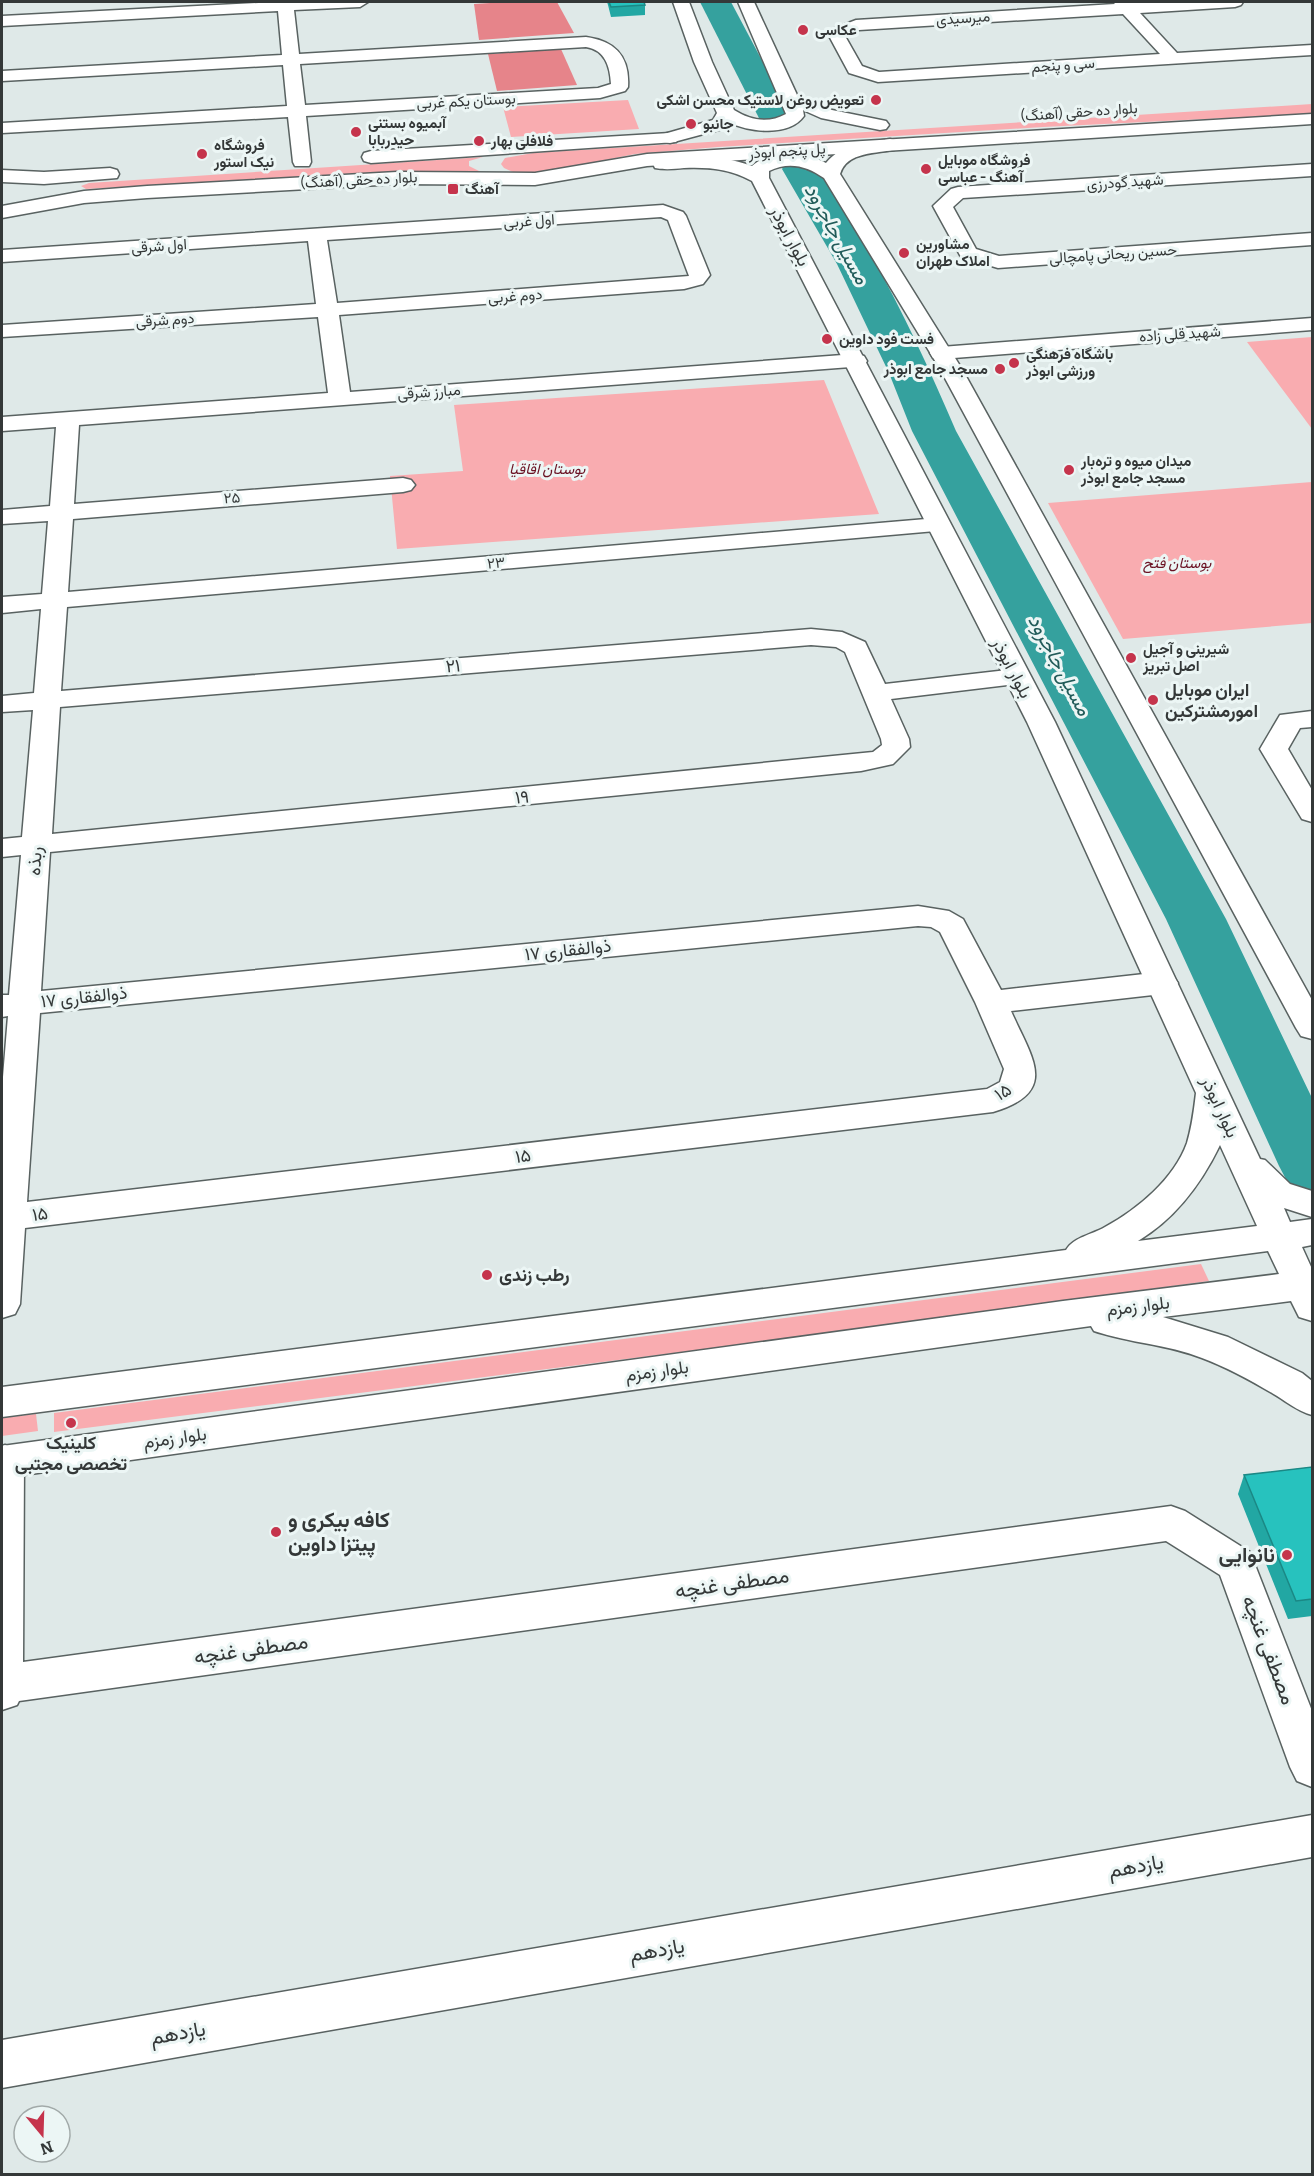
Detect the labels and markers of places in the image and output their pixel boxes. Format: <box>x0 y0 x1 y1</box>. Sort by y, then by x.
place label: عکاسى <box>815 21 857 39</box>
marker: عکاسى <box>796 23 810 37</box>
place label: تعویض روغن لاستیک محسن اشکی <box>657 91 864 109</box>
marker: تعویض روغن لاستیک محسن اشکی <box>869 93 883 107</box>
place label: آبمیوه بستنی حیدربابا <box>368 114 447 149</box>
place label: جانبو <box>703 115 734 133</box>
marker: جانبو <box>684 117 698 131</box>
marker: آبمیوه بستنی حیدربابا <box>349 125 363 139</box>
place label: فلافلی بهار <box>490 132 553 150</box>
marker: فلافلی بهار <box>472 134 486 148</box>
place label: فروشگاه نیک استور <box>213 136 274 171</box>
marker: فروشگاه نیک استور <box>195 147 209 161</box>
place label: فروشگاه موبایل آهنگ - عباسی <box>938 151 1031 186</box>
marker: فروشگاه موبایل آهنگ - عباسی <box>919 162 933 176</box>
place label: آهنگ <box>465 180 500 198</box>
marker: آهنگ <box>446 182 460 196</box>
place label: مشاورین املاک طهران <box>916 235 990 270</box>
marker: مشاورین املاک طهران <box>897 246 911 260</box>
place label: فست فود داوین <box>839 330 934 348</box>
marker: فست فود داوین <box>820 332 834 346</box>
place label: باشگاه فرهنگی ورزشی ابوذر <box>1025 345 1113 380</box>
marker: باشگاه فرهنگی ورزشی ابوذر <box>1007 356 1021 370</box>
place label: مسجد جامع ابوذر <box>883 360 988 379</box>
marker: مسجد جامع ابوذر <box>993 362 1007 376</box>
place label: میدان میوه و تره‌بار مسجد جامع ابوذر <box>1080 452 1192 488</box>
marker: میدان میوه و تره‌بار مسجد جامع ابوذر <box>1062 463 1076 477</box>
place label: شیرینی و آجیل اصل تبریز <box>1142 640 1229 675</box>
marker: شیرینی و آجیل اصل تبریز <box>1124 651 1138 665</box>
place label: ایران موبایل امورمشترکین <box>1165 679 1258 722</box>
marker: ایران موبایل امورمشترکین <box>1146 693 1160 707</box>
place label: رطب زندی <box>499 1264 570 1286</box>
marker: رطب زندی <box>480 1268 494 1282</box>
marker: کلینیک تخصصی مجتبی <box>64 1416 78 1430</box>
place label: کلینیک تخصصی مجتبی <box>15 1432 127 1475</box>
place label: کافه بیکری و پیتزا داوین <box>288 1507 390 1558</box>
marker: کافه بیکری و پیتزا داوین <box>269 1525 283 1539</box>
place label: نانوایی <box>1218 1542 1275 1568</box>
marker: نانوایی <box>1280 1548 1294 1562</box>

